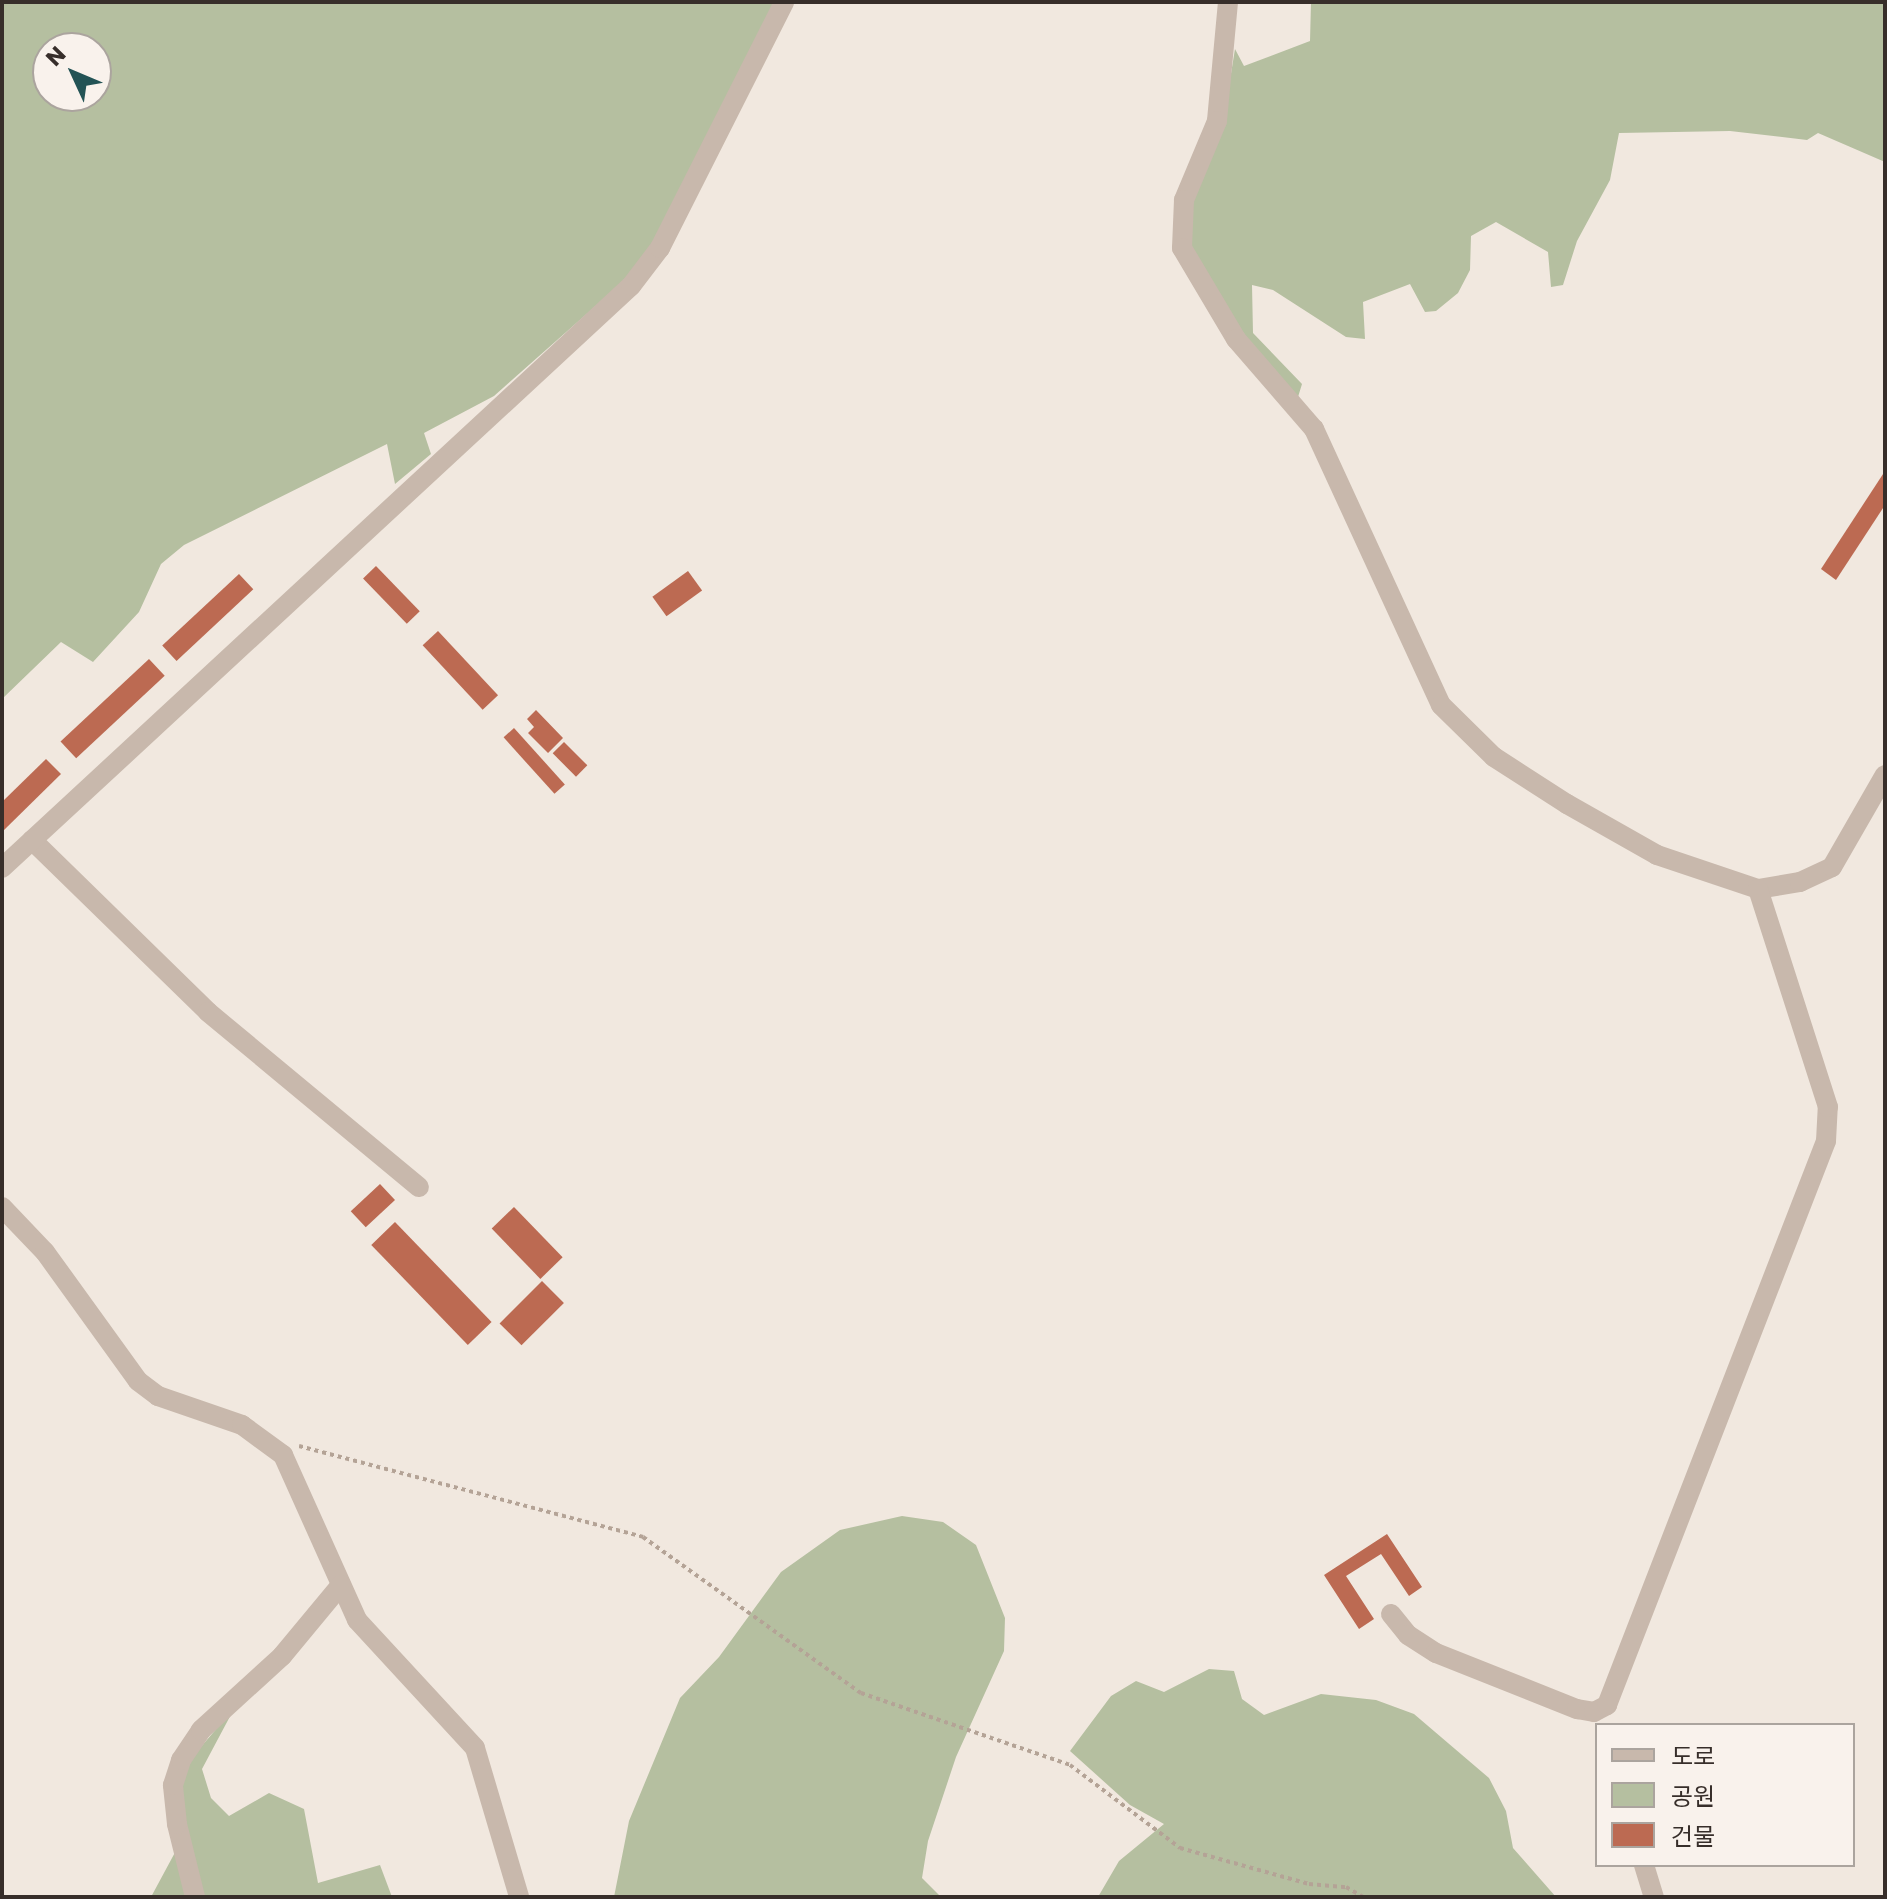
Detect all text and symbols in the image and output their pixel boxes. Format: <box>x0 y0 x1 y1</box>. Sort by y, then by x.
north arrow <box>32 32 112 112</box>
text: N <box>39 40 73 73</box>
legend <box>1595 1723 1855 1867</box>
text: 도로 <box>1671 1740 1715 1773</box>
text: 공원 <box>1671 1780 1715 1813</box>
text: 건물 <box>1671 1820 1715 1853</box>

